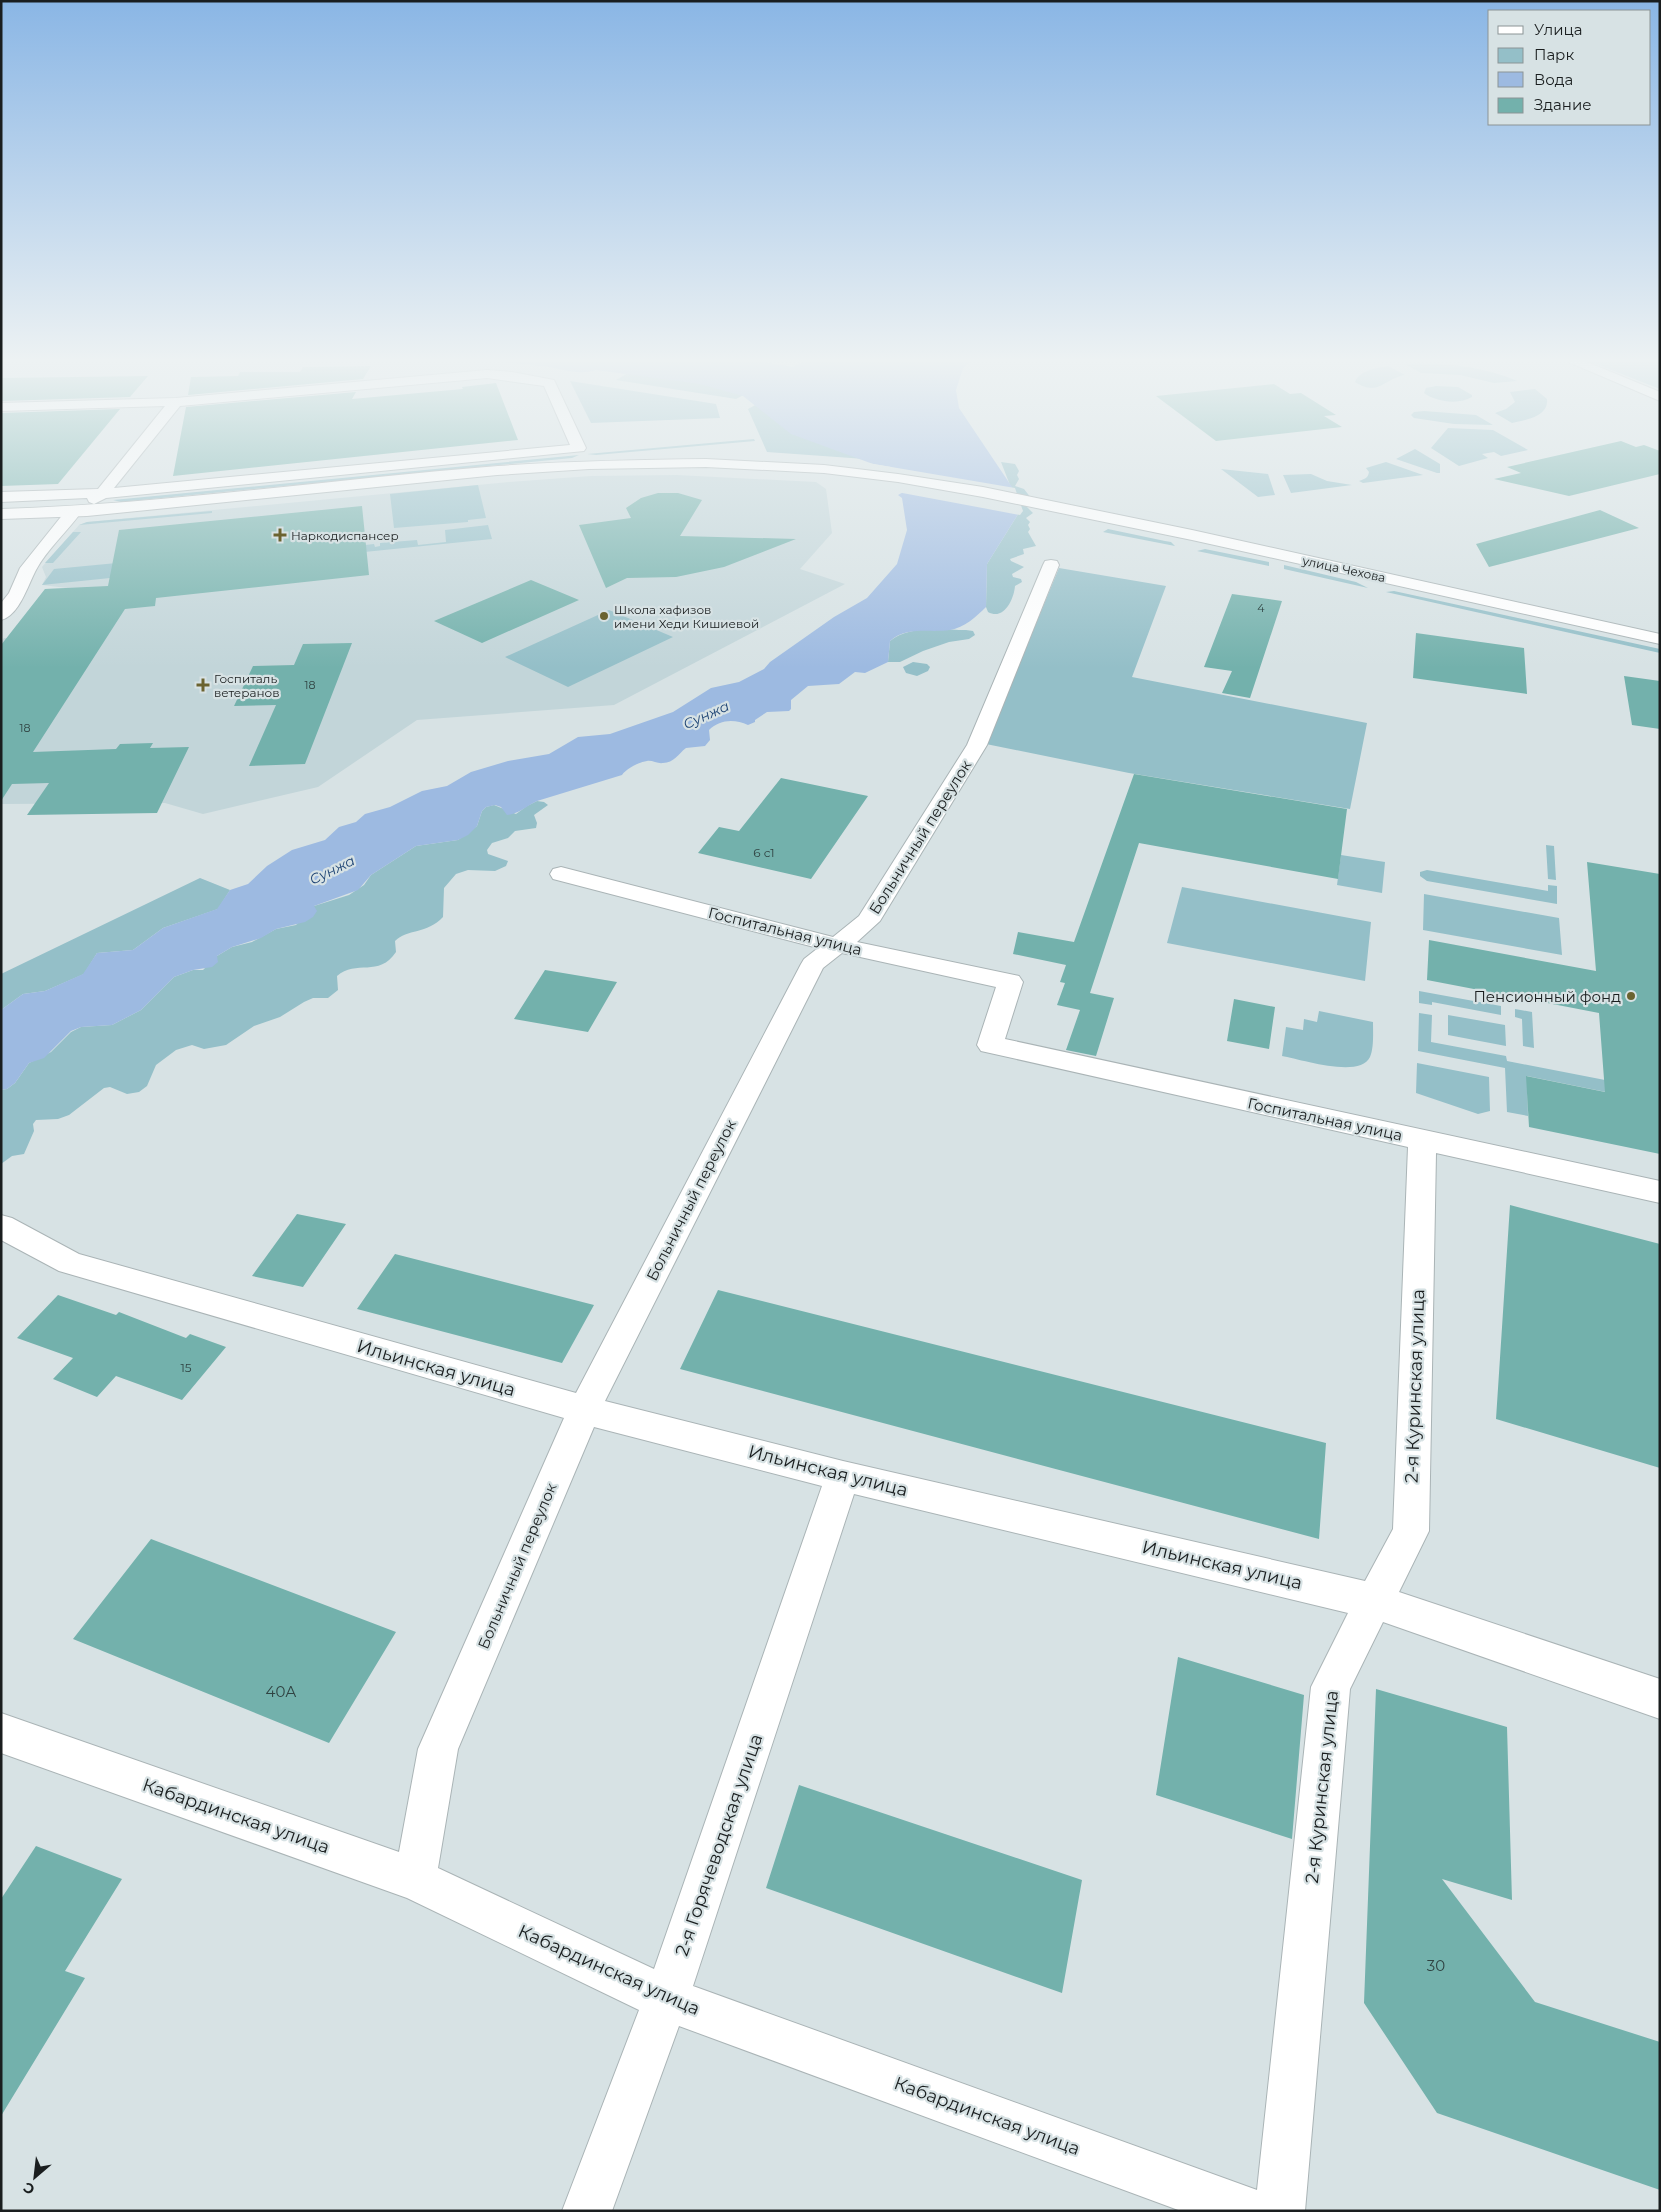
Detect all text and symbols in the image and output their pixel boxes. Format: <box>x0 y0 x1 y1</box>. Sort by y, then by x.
legend <box>1488 10 1651 125</box>
text: Улица <box>1534 20 1582 39</box>
text: Парк <box>1534 45 1574 64</box>
text: Вода <box>1534 70 1573 89</box>
text: Здание <box>1534 95 1592 114</box>
marker: Наркодиспансер <box>273 528 287 542</box>
place label: Наркодиспансер <box>291 528 399 543</box>
street label: улица Чехова <box>1300 553 1387 585</box>
house number: 4 <box>1257 601 1265 615</box>
place label: Школа хафизов имени Хеди Кишиевой <box>614 602 759 631</box>
marker: Школа хафизов имени Хеди Кишиевой <box>598 610 610 622</box>
place label: Госпиталь ветеранов <box>214 671 279 700</box>
marker: Госпиталь ветеранов <box>196 678 210 692</box>
house number: 18 <box>305 678 316 692</box>
water label: Сунжа <box>680 697 732 733</box>
house number: 18 <box>20 721 31 735</box>
street label: Больничный переулок <box>865 756 975 918</box>
house number: 6 с1 <box>753 845 775 860</box>
water label: Сунжа <box>306 851 358 889</box>
street label: Госпитальная улица <box>706 903 864 959</box>
place label: Пенсионный фонд <box>1473 987 1621 1006</box>
marker: Пенсионный фонд <box>1625 990 1637 1002</box>
street label: Госпитальная улица <box>1246 1093 1404 1145</box>
street label: Больничный переулок <box>642 1116 740 1284</box>
street label: 2-я Куринская улица <box>1401 1289 1429 1483</box>
street label: Ильинская улица <box>354 1335 518 1401</box>
house number: 15 <box>180 1360 192 1375</box>
street label: Ильинская улица <box>746 1441 910 1501</box>
street label: Больничный переулок <box>473 1480 561 1652</box>
street label: Ильинская улица <box>1140 1536 1304 1594</box>
house number: 40А <box>266 1682 296 1701</box>
street label: 2-я Куринская улица <box>1301 1689 1343 1885</box>
street label: 2-я Горячеводская улица <box>671 1731 767 1959</box>
street label: Кабардинская улица <box>140 1774 332 1858</box>
street label: Кабардинская улица <box>515 1920 703 2020</box>
house number: 30 <box>1427 1956 1445 1975</box>
street label: Кабардинская улица <box>891 2072 1083 2160</box>
north arrow <box>10 2152 60 2202</box>
text: С <box>20 2178 38 2199</box>

